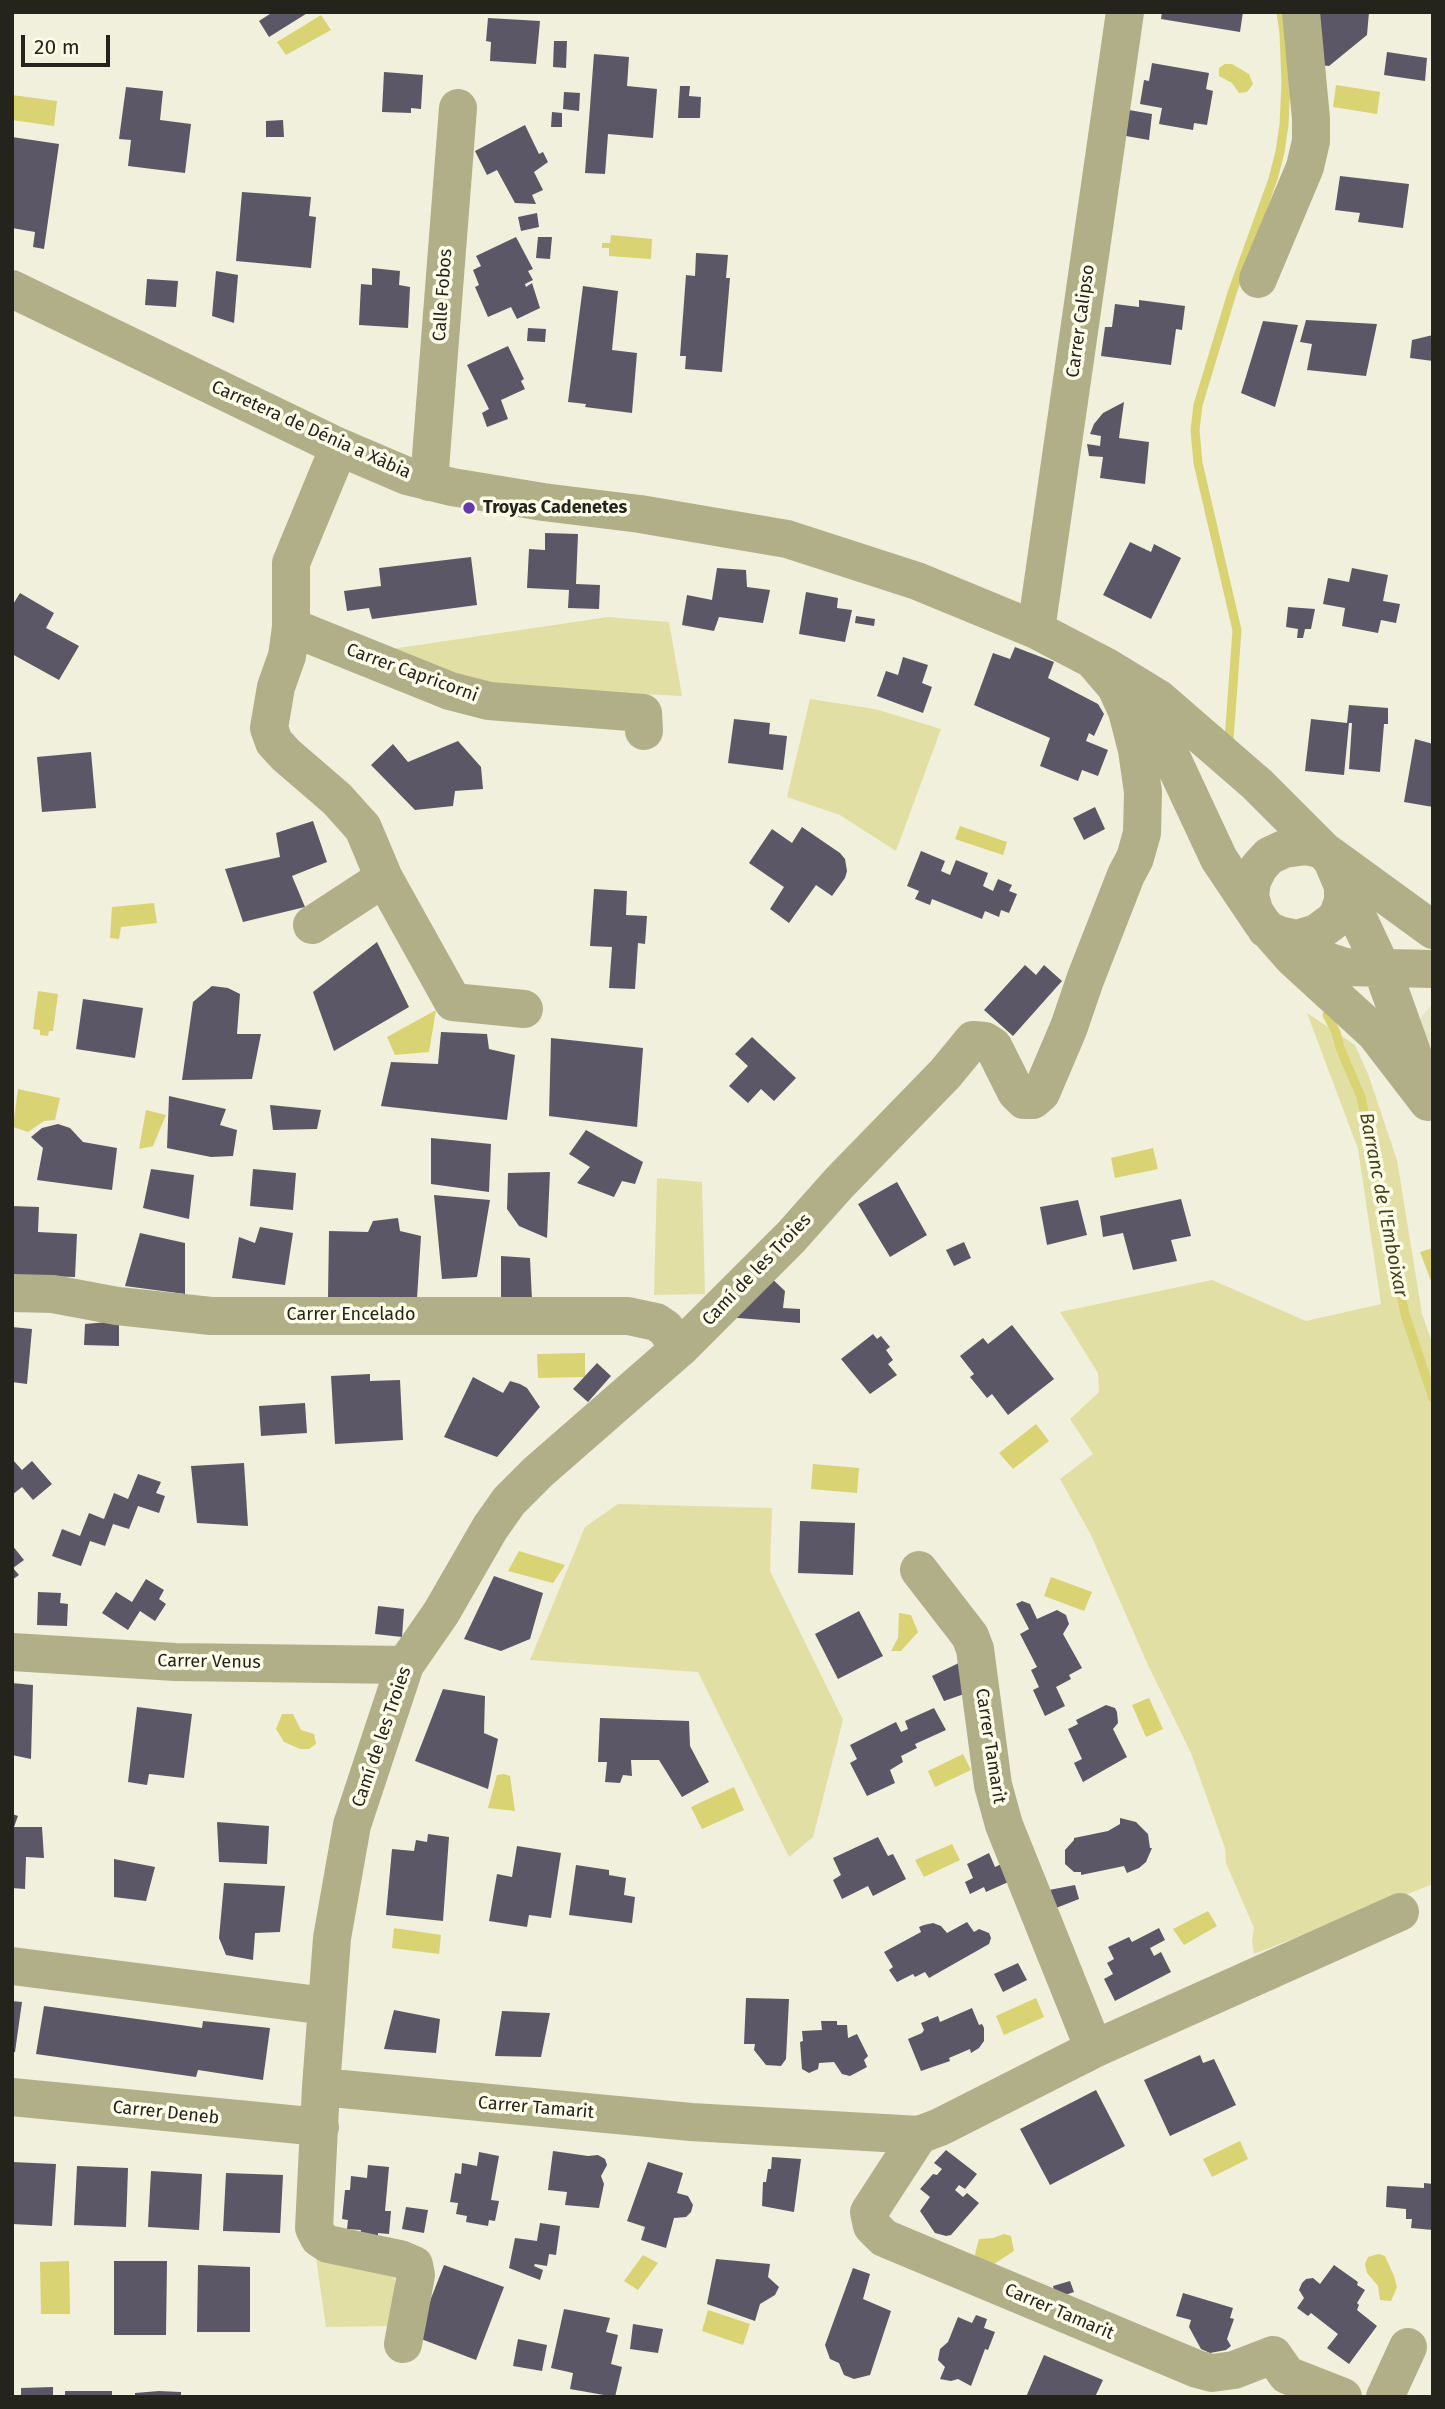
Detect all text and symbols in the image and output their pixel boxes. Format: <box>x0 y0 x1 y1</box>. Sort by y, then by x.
scale bar <box>24 21 114 65</box>
text: 20 m <box>34 34 80 60</box>
street label: Calle Fobos <box>429 248 457 342</box>
street label: Carrer Calipso <box>1062 263 1100 379</box>
street label: Carretera de Dénia a Xàbia <box>208 376 414 484</box>
place label: Troyas Cadenetes <box>483 497 627 519</box>
marker: Troyas Cadenetes <box>461 500 477 516</box>
street label: Carrer Capricorni <box>343 639 481 707</box>
water label: Barranc de l'Emboixar <box>1354 1111 1412 1299</box>
street label: Camí de les Troies <box>698 1209 816 1331</box>
street label: Carrer Encelado <box>287 1304 415 1326</box>
street label: Carrer Venus <box>157 1650 261 1674</box>
street label: Camí de les Troies <box>348 1664 416 1810</box>
street label: Carrer Tamarit <box>970 1687 1010 1805</box>
street label: Carrer Tamarit <box>477 2092 595 2124</box>
street label: Carrer Deneb <box>112 2097 220 2129</box>
street label: Carrer Tamarit <box>1001 2279 1117 2345</box>

